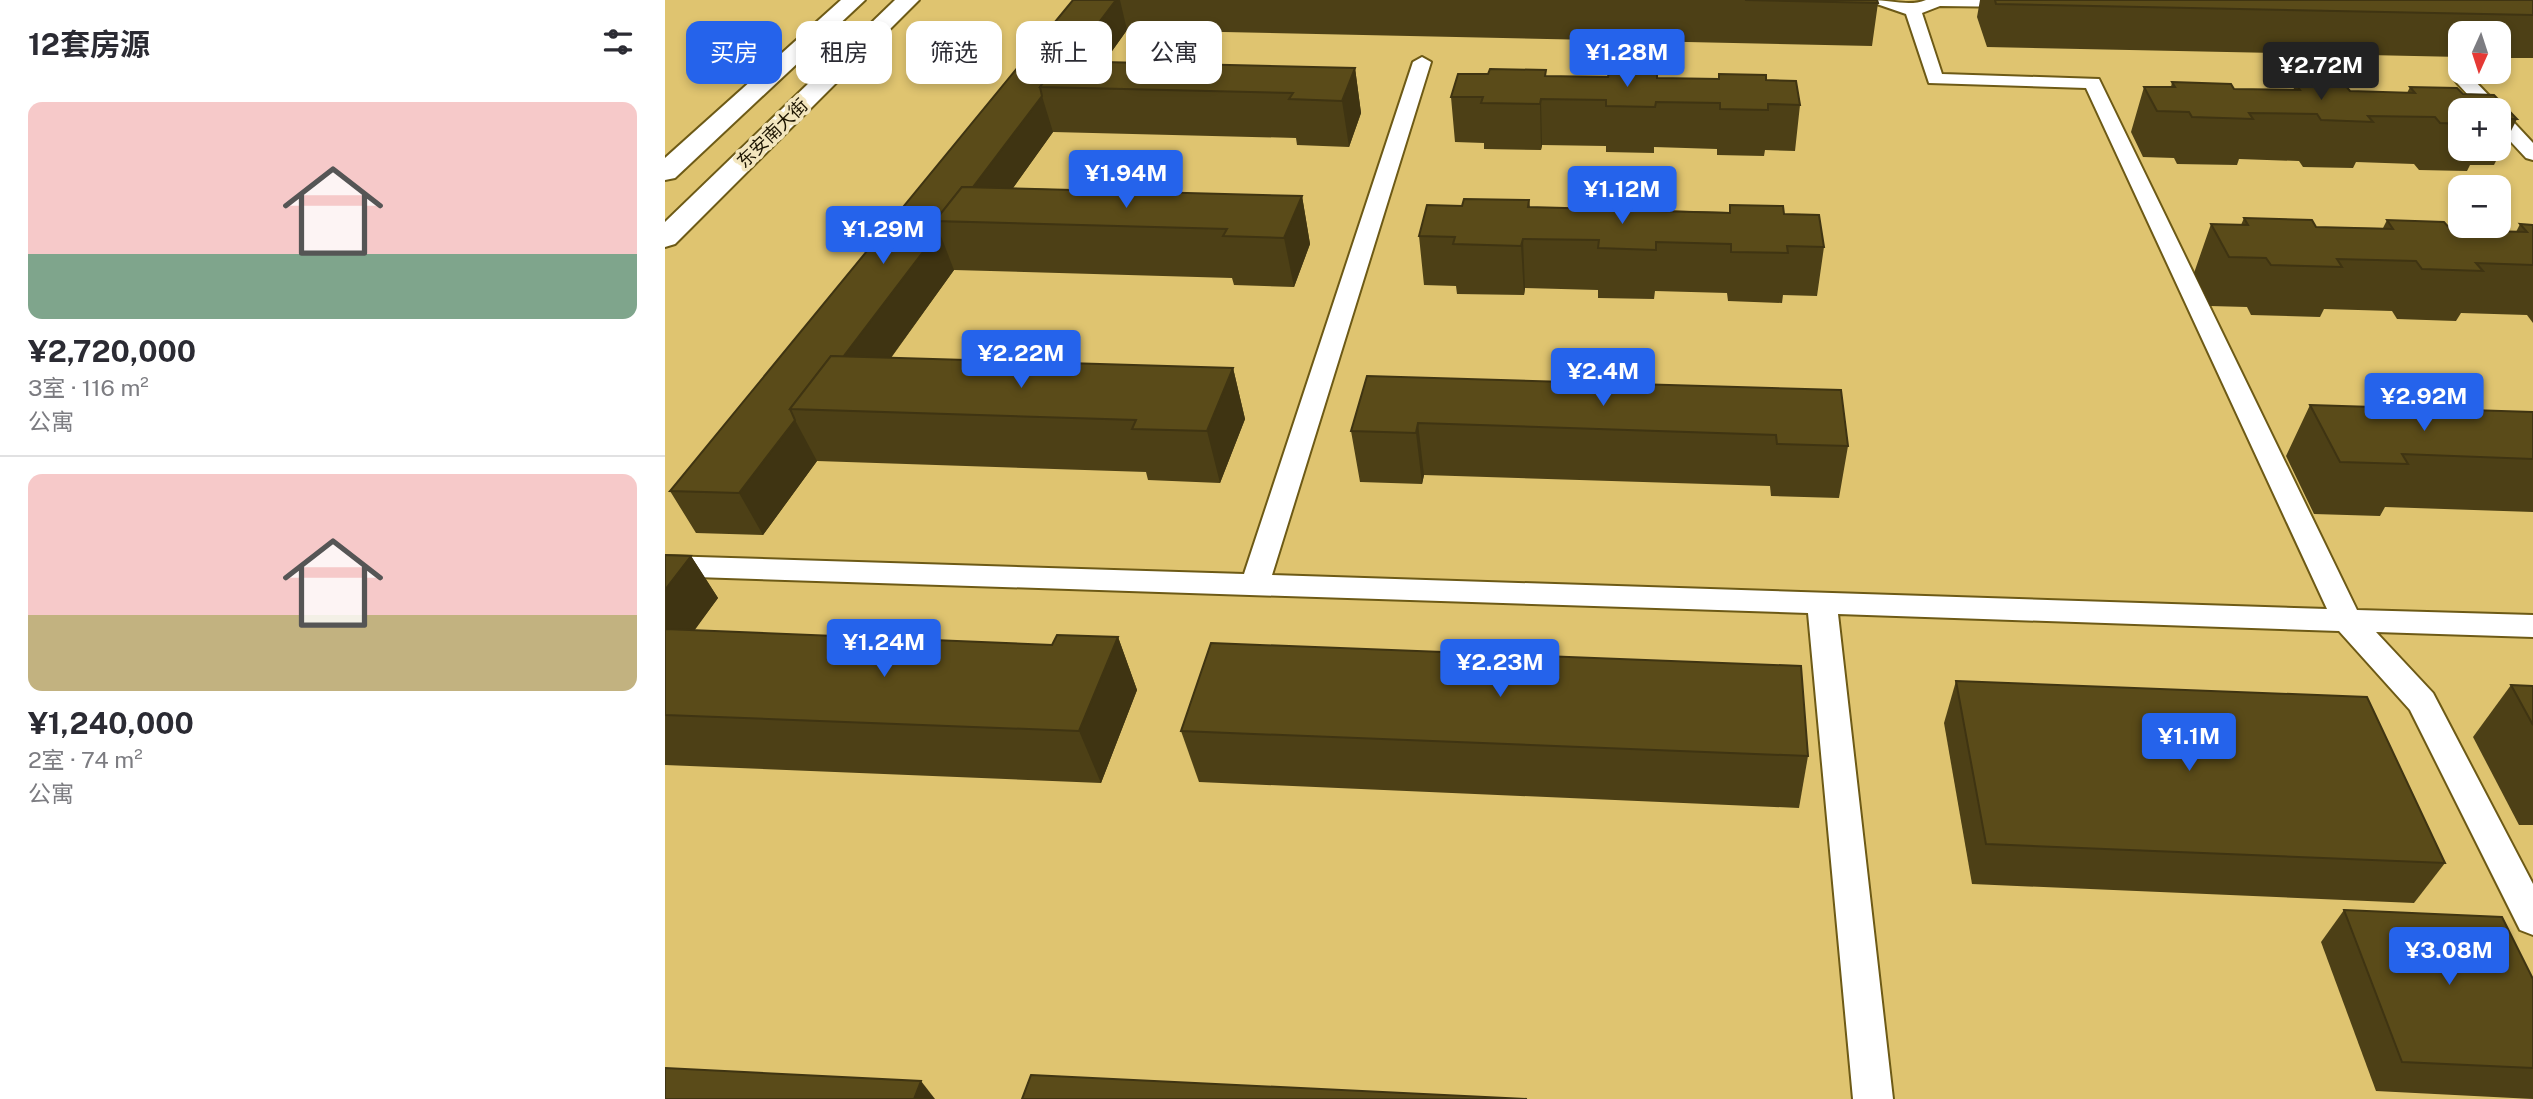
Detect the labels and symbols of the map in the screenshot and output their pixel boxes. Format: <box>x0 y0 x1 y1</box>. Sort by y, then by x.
north arrow <box>2448 21 2511 84</box>
pin: ¥1.28M <box>1570 29 1684 89</box>
pin: ¥2.72M <box>2264 42 2378 102</box>
street label: 东安南大街 <box>732 94 812 172</box>
pin: ¥1.94M <box>1069 150 1183 210</box>
pin: ¥1.12M <box>1565 166 1679 226</box>
pin: ¥1.29M <box>826 206 940 266</box>
pin: ¥2.22M <box>964 330 1078 390</box>
pin: ¥2.4M <box>1554 348 1652 408</box>
pin: ¥2.92M <box>2367 374 2481 433</box>
pin: ¥1.24M <box>827 620 941 679</box>
pin: ¥2.23M <box>1443 640 1557 699</box>
pin: ¥1.1M <box>2140 714 2238 773</box>
pin: ¥3.08M <box>2392 928 2506 987</box>

